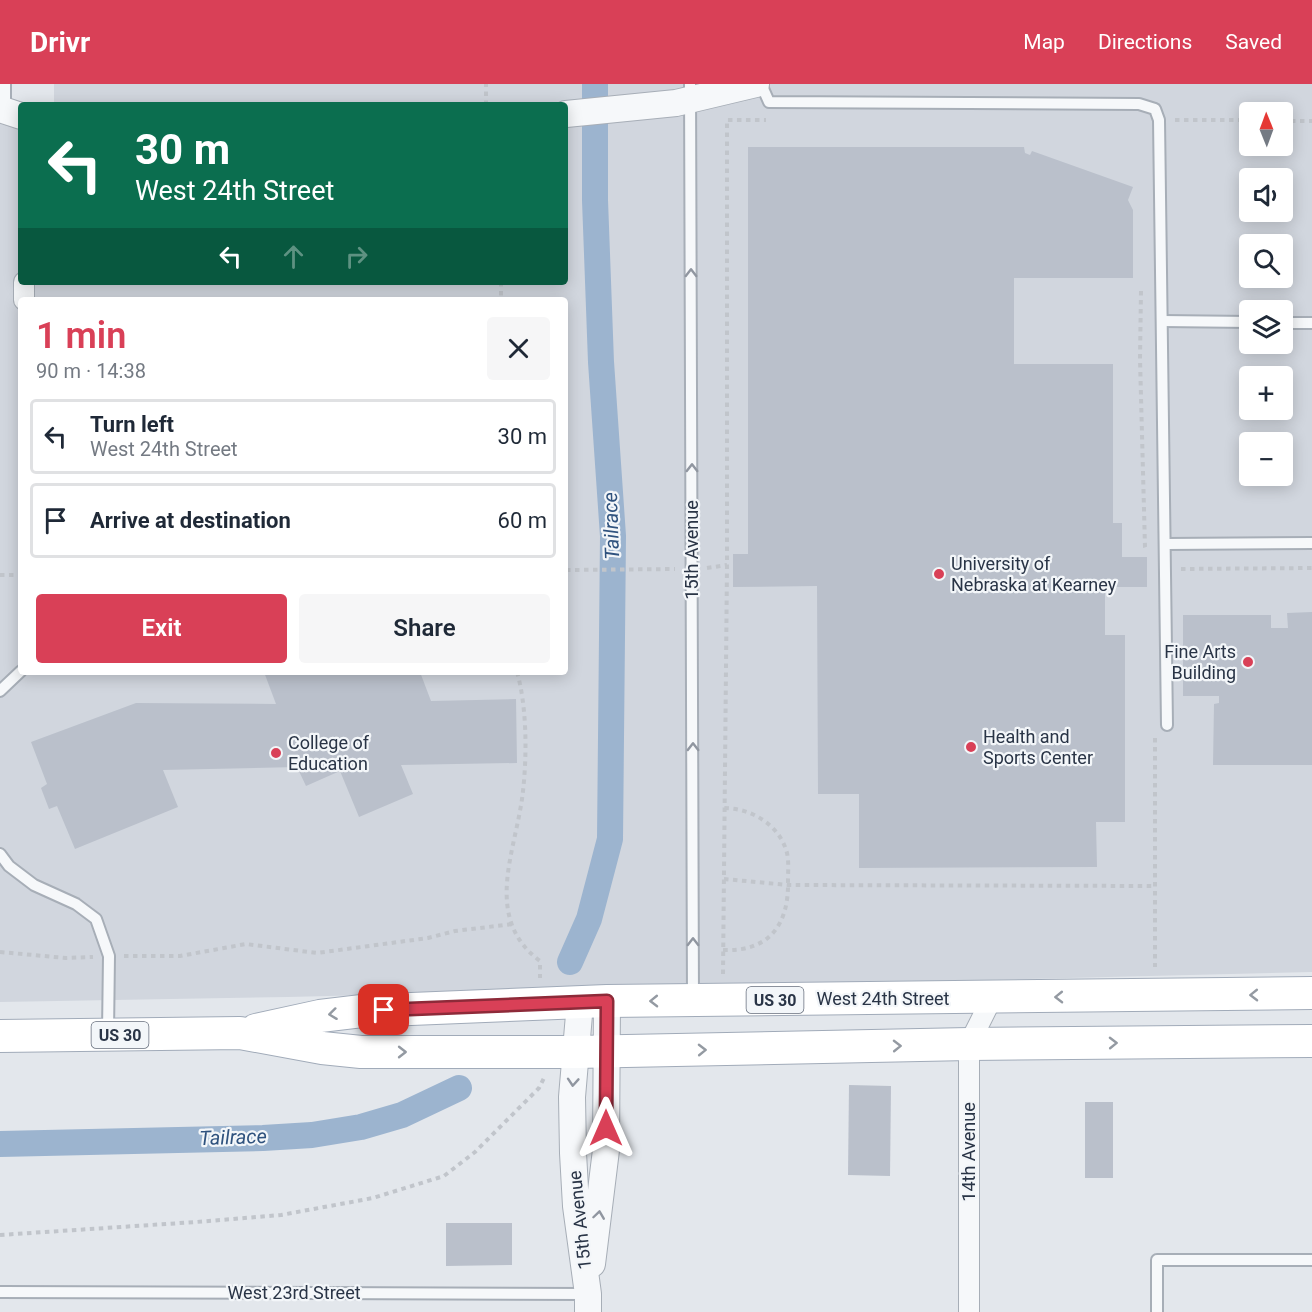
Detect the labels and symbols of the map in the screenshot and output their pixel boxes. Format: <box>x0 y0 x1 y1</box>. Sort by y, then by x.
north arrow <box>1239 102 1293 156</box>
one-way arrow <box>685 268 697 277</box>
one-way arrow <box>686 463 698 472</box>
water label: Tailrace <box>598 492 624 560</box>
street label: 15th Avenue <box>681 500 702 600</box>
place label: University of Nebraska at Kearney <box>951 553 1117 595</box>
marker: University of Nebraska at Kearney <box>932 567 946 581</box>
place label: Fine Arts Building <box>1164 641 1236 683</box>
marker: Fine Arts Building <box>1241 655 1255 669</box>
place label: Health and Sports Center <box>983 726 1093 768</box>
place label: College of Education <box>288 732 370 774</box>
marker: Health and Sports Center <box>964 740 978 754</box>
one-way arrow <box>686 742 699 751</box>
marker: College of Education <box>269 746 283 760</box>
one-way arrow <box>687 937 699 946</box>
pin <box>358 984 409 1035</box>
road number: US 30 <box>746 987 804 1013</box>
street label: West 24th Street <box>817 988 950 1009</box>
one-way arrow <box>1249 988 1258 1001</box>
one-way arrow <box>1054 991 1063 1004</box>
one-way arrow <box>649 995 658 1007</box>
one-way arrow <box>328 1008 338 1020</box>
road number: US 30 <box>92 1022 148 1048</box>
one-way arrow <box>1109 1037 1118 1049</box>
one-way arrow <box>893 1040 902 1052</box>
one-way arrow <box>698 1044 707 1056</box>
one-way arrow <box>398 1046 407 1058</box>
one-way arrow <box>567 1078 580 1087</box>
position arrow <box>574 1096 638 1160</box>
street label: 14th Avenue <box>958 1102 979 1202</box>
water label: Tailrace <box>199 1124 267 1150</box>
street label: 15th Avenue <box>564 1170 595 1271</box>
one-way arrow <box>593 1211 605 1220</box>
street label: West 23rd Street <box>227 1282 361 1303</box>

